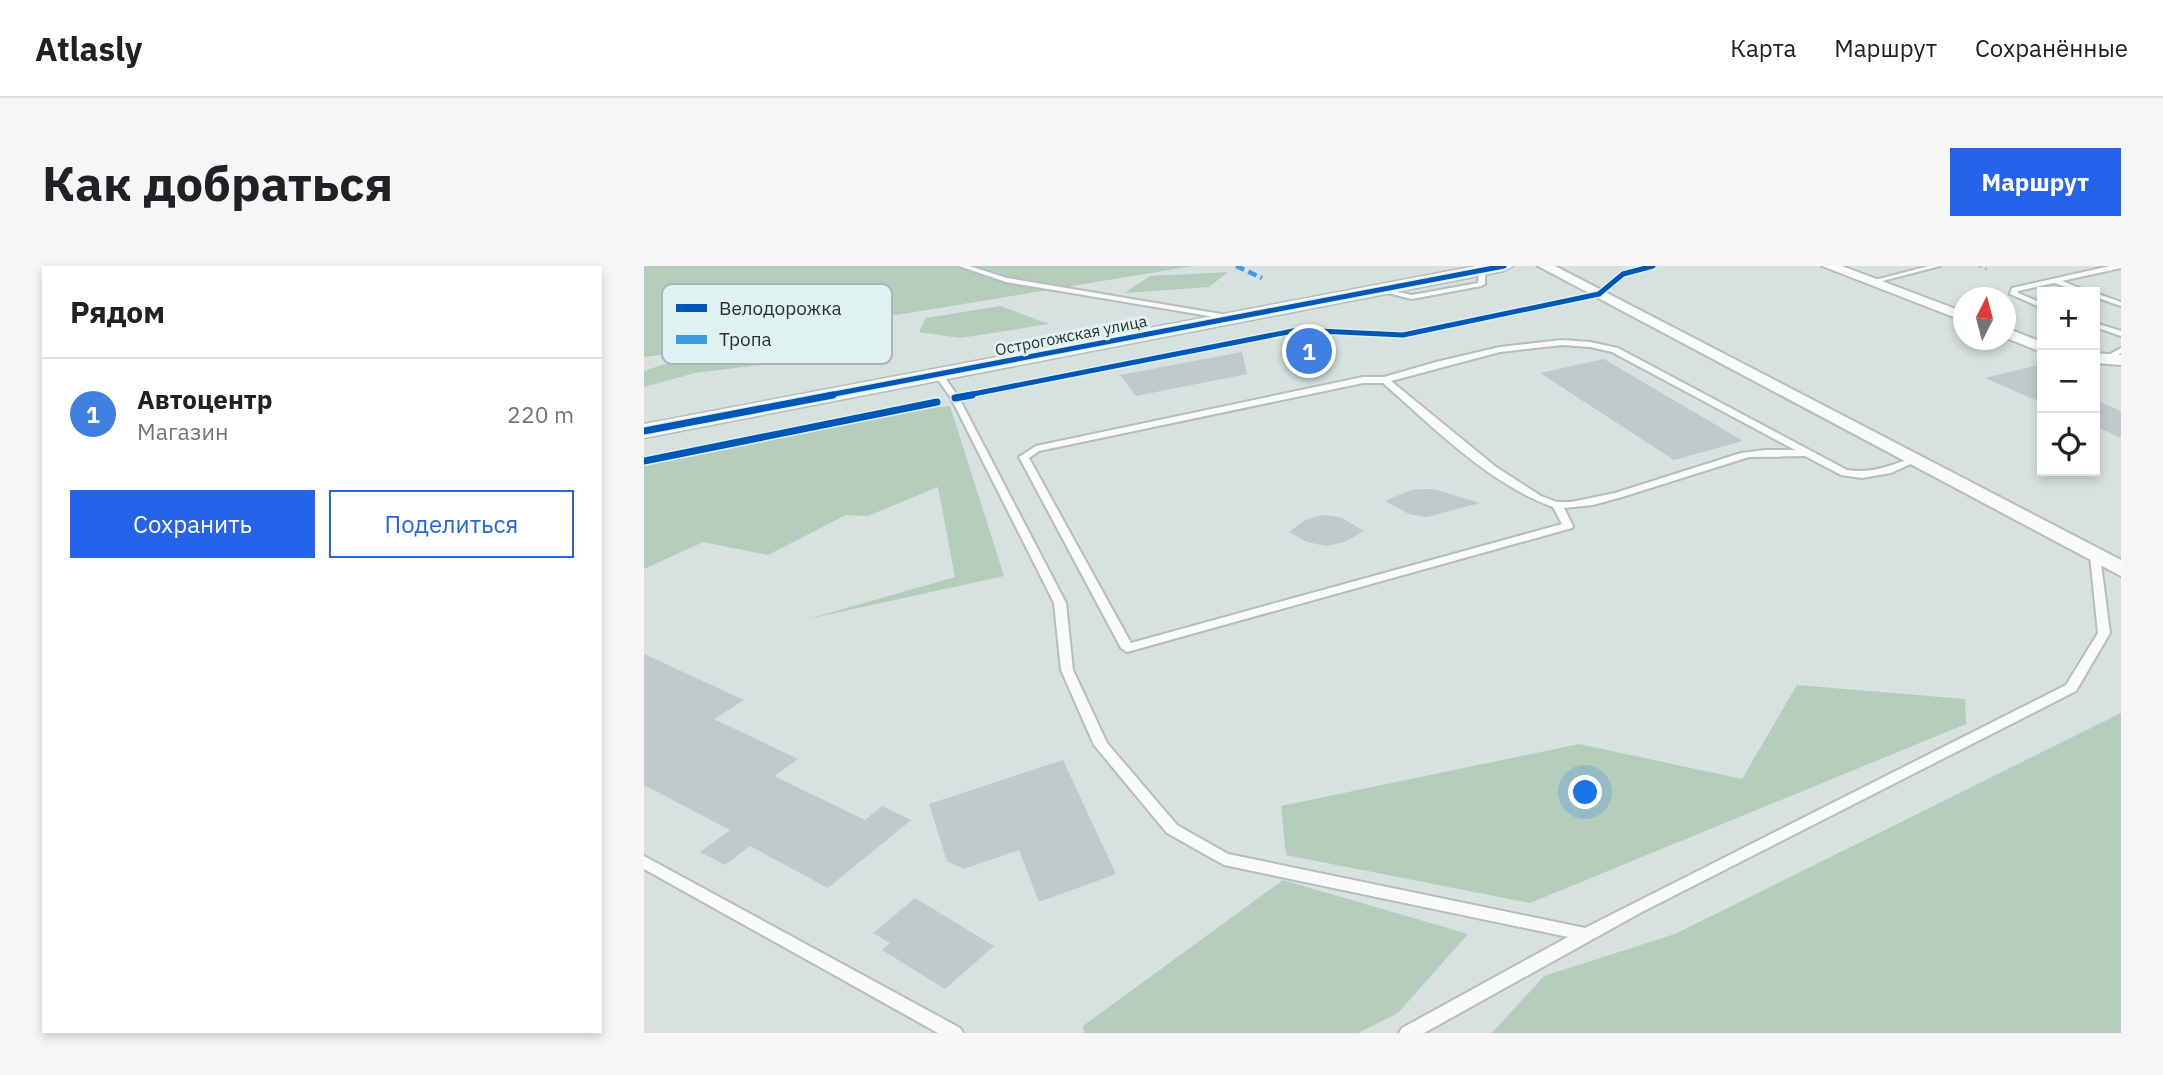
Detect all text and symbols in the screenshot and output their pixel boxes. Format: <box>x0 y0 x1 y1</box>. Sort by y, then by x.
text: Atlasly <box>35 27 142 70</box>
text: Карта <box>1730 32 1796 64</box>
text: Маршрут <box>1834 32 1937 64</box>
text: Сохранённые <box>1975 32 2128 64</box>
button: Маршрут <box>1950 148 2121 216</box>
text: Как добраться <box>42 151 393 214</box>
legend <box>662 284 892 364</box>
north arrow <box>1953 287 2016 350</box>
map controls <box>2037 287 2100 476</box>
button: + <box>2037 287 2100 350</box>
text: Рядом <box>70 292 165 331</box>
text: Велодорожка <box>719 296 842 320</box>
street label: Острогожская улица <box>993 310 1149 360</box>
pin: 1 <box>1286 325 1332 377</box>
text: Тропа <box>719 327 772 351</box>
button: − <box>2037 350 2100 413</box>
text: Автоцентр <box>137 382 272 416</box>
text: 1 <box>86 399 100 429</box>
text: 220 m <box>507 399 574 429</box>
button: locate <box>2037 413 2100 476</box>
text: Магазин <box>137 416 228 446</box>
button: Сохранить <box>70 490 315 558</box>
button: Поделиться <box>329 490 574 558</box>
your location <box>1568 775 1602 809</box>

